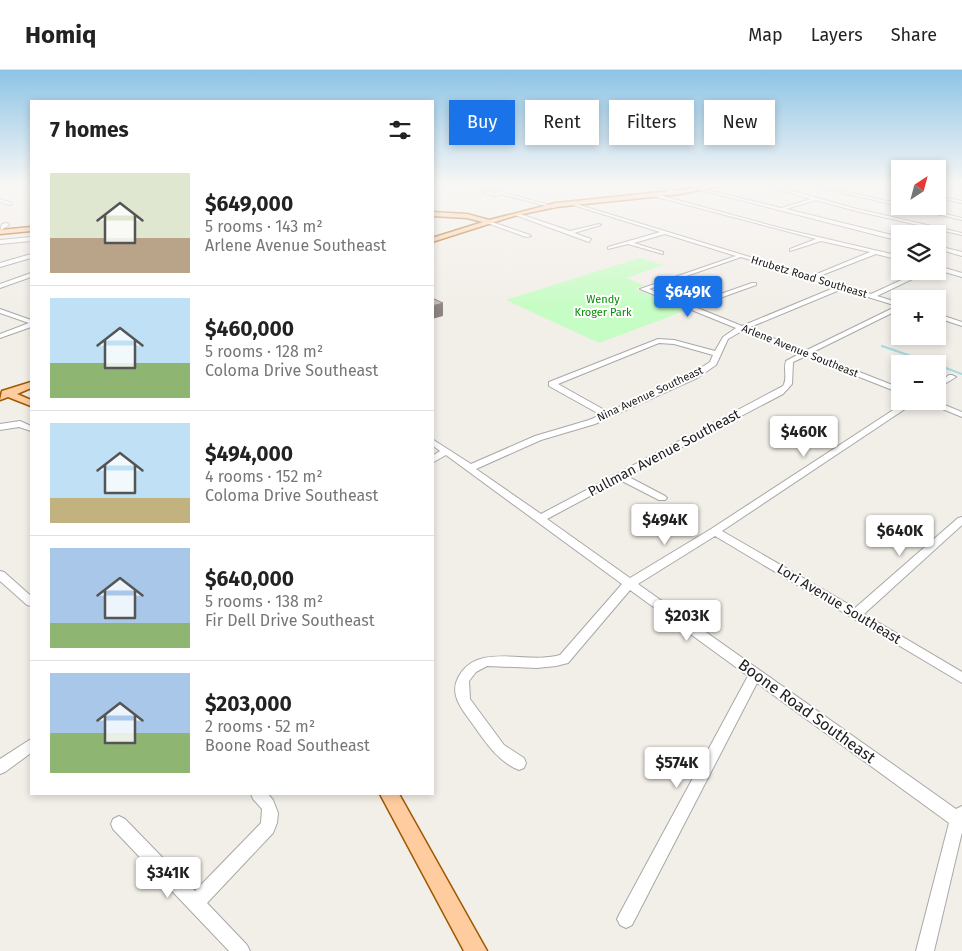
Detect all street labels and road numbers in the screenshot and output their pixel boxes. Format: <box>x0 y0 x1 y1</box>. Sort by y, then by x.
street label: Hrubetz Road Southeast <box>749 253 869 301</box>
street label: Arlene Avenue Southeast <box>740 322 860 380</box>
street label: Nina Avenue Southeast <box>595 364 705 424</box>
street label: Pullman Avenue Southeast <box>585 405 744 500</box>
street label: Lori Avenue Southeast <box>774 560 905 648</box>
street label: Boone Road Southeast <box>735 655 879 767</box>

